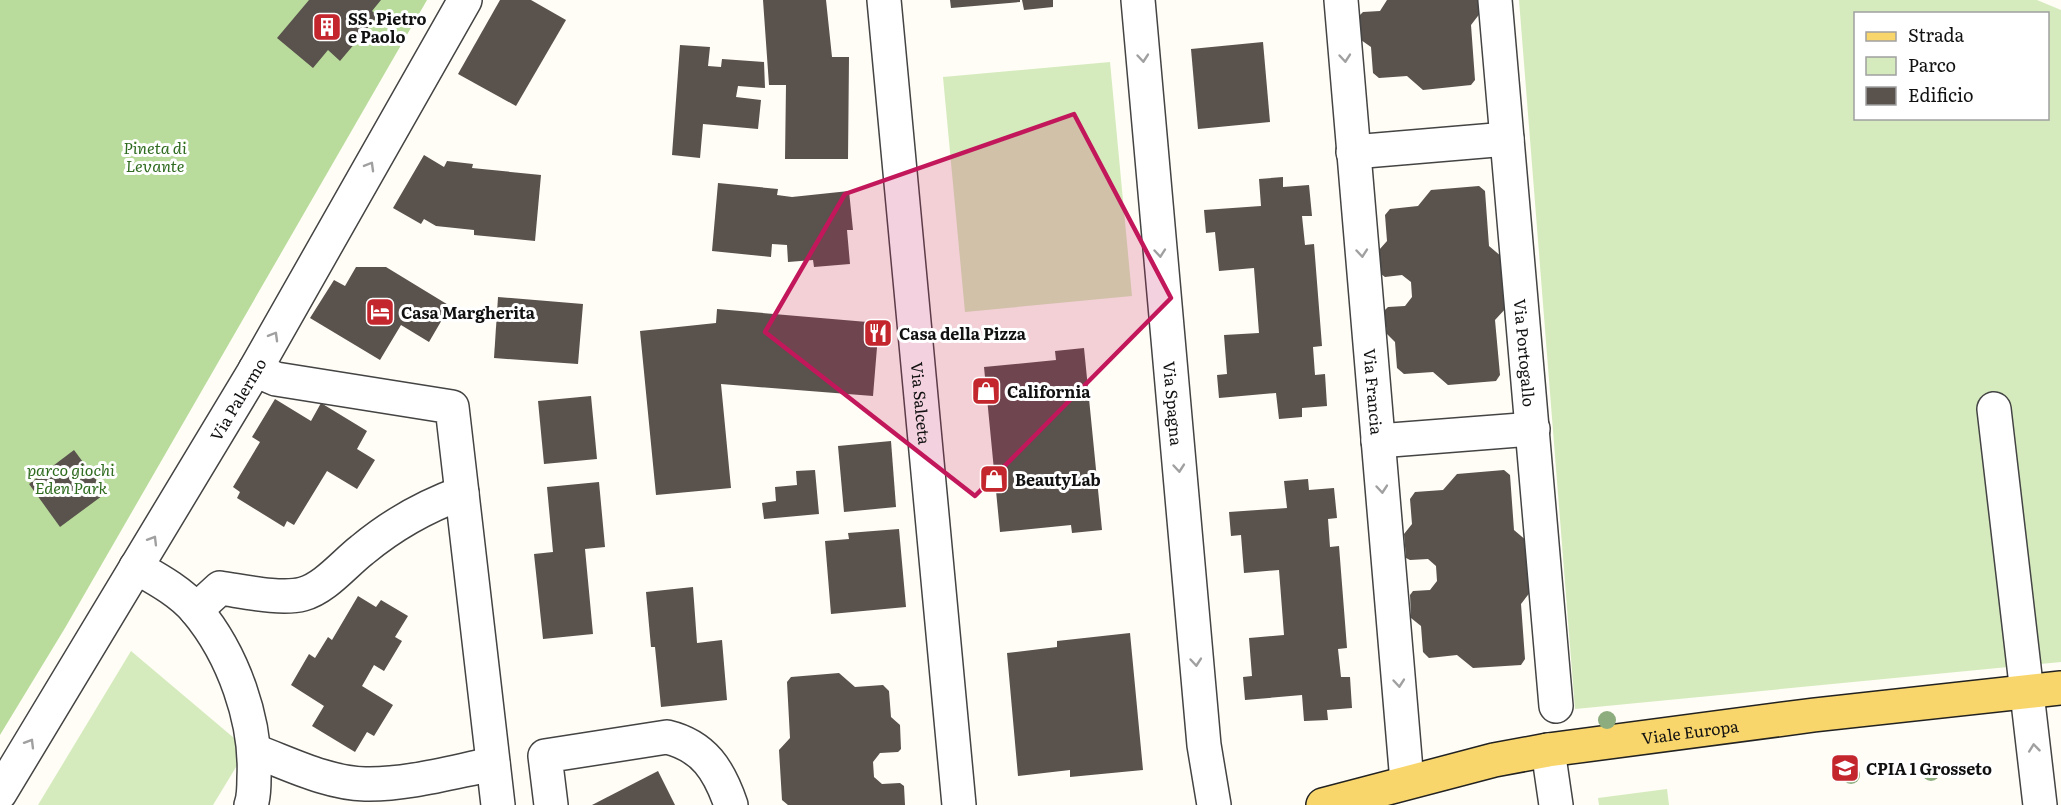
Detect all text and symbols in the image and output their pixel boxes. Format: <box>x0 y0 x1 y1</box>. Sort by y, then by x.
place label: SS. Pietro e Paolo <box>348 6 426 48</box>
building icon: SS. Pietro e Paolo <box>311 11 343 43</box>
legend <box>1854 12 2049 120</box>
text: Strada <box>1908 21 1965 48</box>
text: Parco <box>1908 51 1956 78</box>
one-way arrow <box>1136 54 1149 63</box>
one-way arrow <box>1339 54 1352 63</box>
text: Edificio <box>1908 81 1974 108</box>
park label: Pineta di Levante <box>123 135 187 177</box>
one-way arrow <box>363 162 374 173</box>
one-way arrow <box>1153 248 1166 257</box>
one-way arrow <box>1355 248 1368 257</box>
hotel icon: Casa Margherita <box>364 296 396 328</box>
street label: Via Portogallo <box>1509 298 1542 408</box>
place label: Casa Margherita <box>401 300 536 324</box>
restaurant icon: Casa della Pizza <box>862 317 894 349</box>
place label: Casa della Pizza <box>899 321 1027 345</box>
one-way arrow <box>267 332 278 342</box>
street label: Via Francia <box>1358 347 1390 436</box>
street label: Via Palermo <box>203 353 272 445</box>
street label: Via Spagna <box>1158 360 1189 447</box>
street label: Via Salceta <box>906 361 937 446</box>
shop icon: California <box>970 375 1002 407</box>
place label: California <box>1007 379 1091 403</box>
park label: parco giochi Eden Park <box>27 457 115 499</box>
shop icon: BeautyLab <box>978 463 1010 495</box>
one-way arrow <box>1172 463 1185 472</box>
place label: BeautyLab <box>1015 467 1101 491</box>
one-way arrow <box>1375 484 1388 493</box>
one-way arrow <box>146 536 157 546</box>
one-way arrow <box>1189 657 1202 666</box>
one-way arrow <box>1392 678 1405 688</box>
street label: Viale Europa <box>1640 713 1740 750</box>
one-way arrow <box>23 738 34 749</box>
one-way arrow <box>2028 744 2041 753</box>
school or university icon: CPIA 1 Grosseto <box>1829 752 1861 784</box>
place label: CPIA 1 Grosseto <box>1866 756 1992 780</box>

